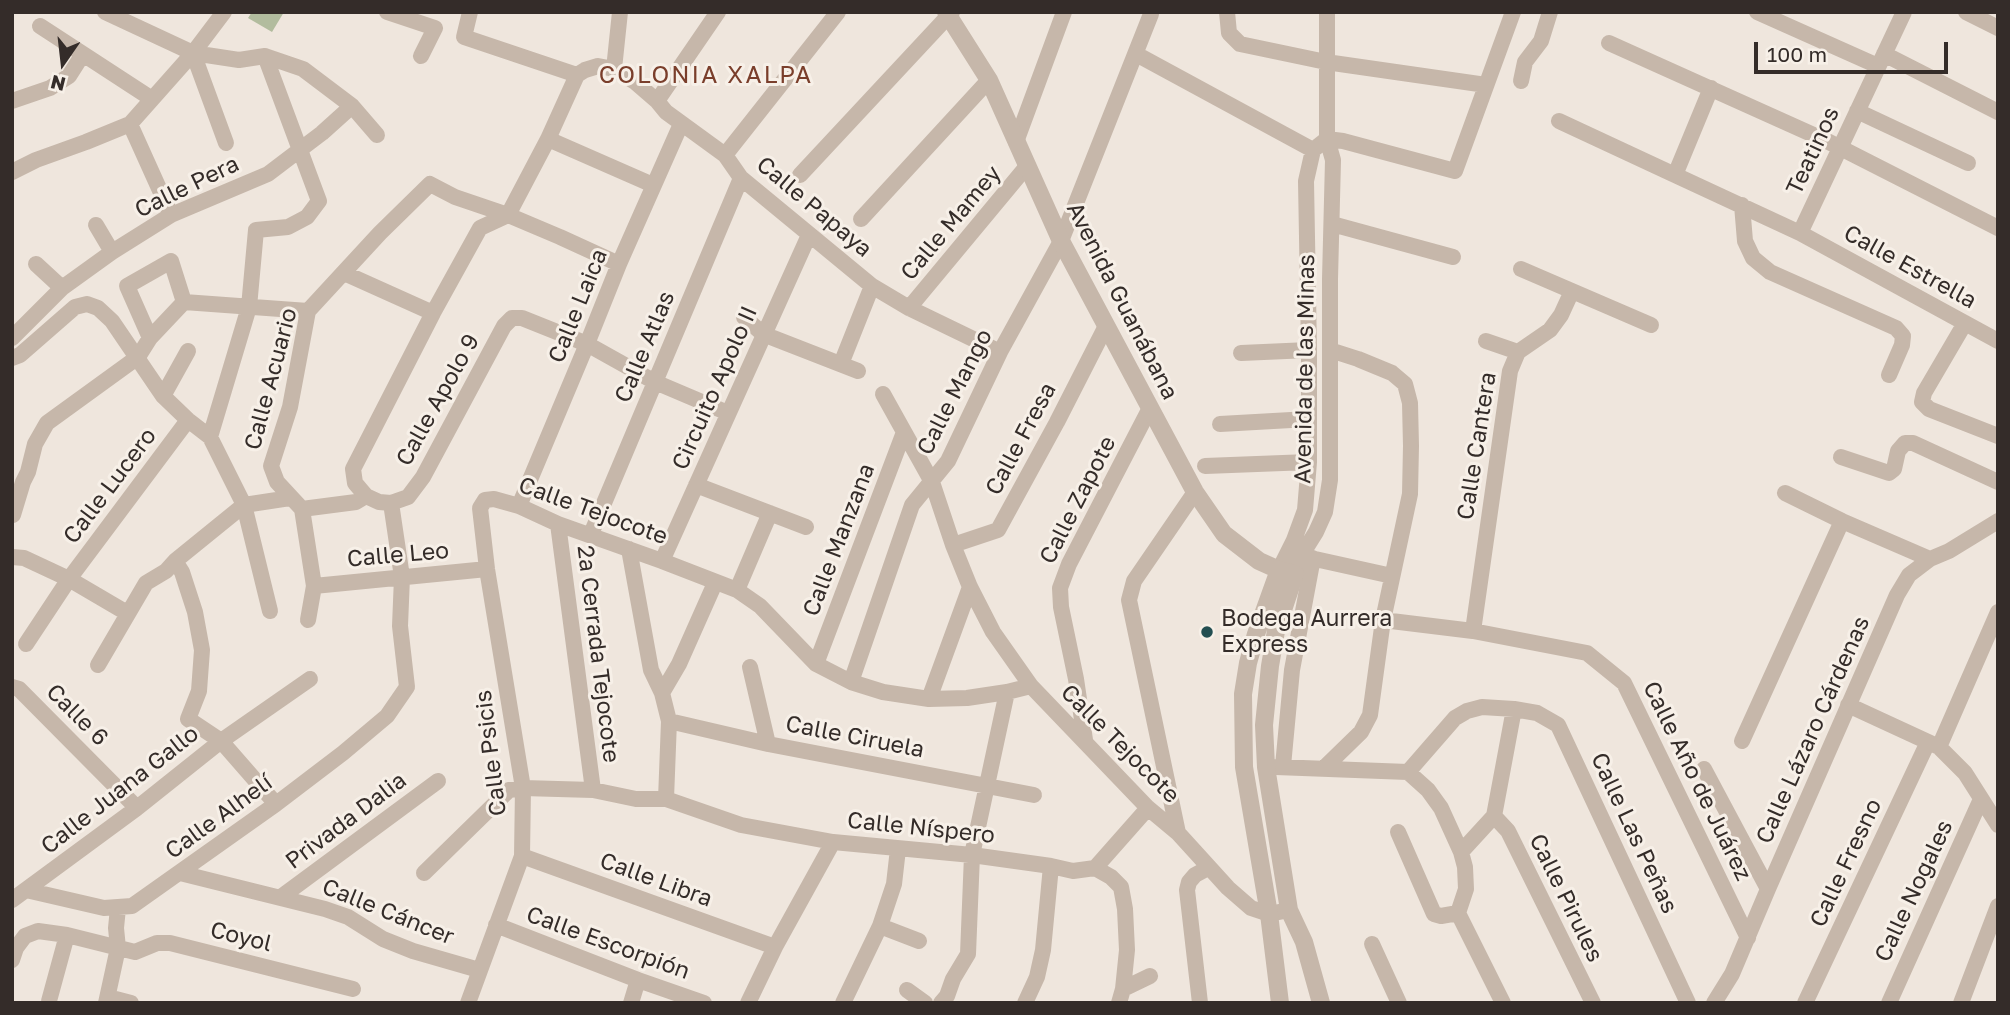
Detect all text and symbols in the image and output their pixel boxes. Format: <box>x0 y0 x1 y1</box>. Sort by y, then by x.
north arrow <box>28 28 98 98</box>
scale bar <box>1758 28 1952 72</box>
text: 100 m <box>1767 41 1827 67</box>
district label: COLONIA XALPA <box>600 61 812 89</box>
text: N <box>48 71 68 97</box>
street label: Teatinos <box>1781 103 1845 199</box>
street label: Calle Pera <box>131 150 243 224</box>
street label: Calle Papaya <box>751 151 877 263</box>
street label: Calle Mamey <box>895 160 1007 286</box>
street label: Avenida Guanábana <box>1060 198 1184 404</box>
street label: Calle Estrella <box>1839 219 1981 315</box>
street label: Calle Laica <box>543 245 613 367</box>
street label: Avenida de las Minas <box>1289 254 1321 484</box>
street label: Calle Atlas <box>609 287 681 407</box>
street label: Circuito Apolo II <box>667 302 763 474</box>
street label: Calle Acuario <box>239 305 303 453</box>
street label: Calle Mango <box>912 325 998 459</box>
street label: Calle Apolo 9 <box>390 329 486 471</box>
street label: Calle Cantera <box>1452 370 1502 522</box>
street label: Calle Fresa <box>980 378 1062 500</box>
street label: Calle Lucero <box>58 423 162 549</box>
street label: Calle Zapote <box>1034 432 1122 568</box>
street label: Calle Manzana <box>797 460 881 620</box>
street label: Calle Tejocote <box>515 471 671 551</box>
street label: Calle Leo <box>346 537 450 573</box>
street label: 2a Cerrada Tejocote <box>571 544 625 764</box>
place label: Bodega Aurrera Express <box>1221 605 1392 659</box>
street label: Calle Lázaro Cárdenas <box>1750 612 1876 848</box>
marker: Bodega Aurrera Express <box>1199 624 1215 640</box>
street label: Calle Año de Juárez <box>1637 677 1757 885</box>
street label: Calle 6 <box>40 678 114 752</box>
street label: Calle Tejocote <box>1055 679 1185 809</box>
street label: Calle Psicis <box>470 689 512 817</box>
street label: Calle Ciruela <box>783 710 927 764</box>
street label: Calle Juana Gallo <box>36 720 204 860</box>
street label: Calle Las Peñas <box>1585 748 1683 918</box>
street label: Privada Dalia <box>280 767 412 875</box>
street label: Calle Alhelí <box>160 769 278 865</box>
street label: Calle Fresno <box>1804 795 1888 931</box>
street label: Calle Níspero <box>846 807 996 849</box>
street label: Calle Nogales <box>1869 816 1959 966</box>
street label: Calle Pirules <box>1523 829 1609 967</box>
street label: Calle Libra <box>596 847 716 913</box>
street label: Calle Cáncer <box>318 873 458 951</box>
street label: Calle Escorpión <box>522 901 694 985</box>
street label: Coyol <box>207 916 275 958</box>

